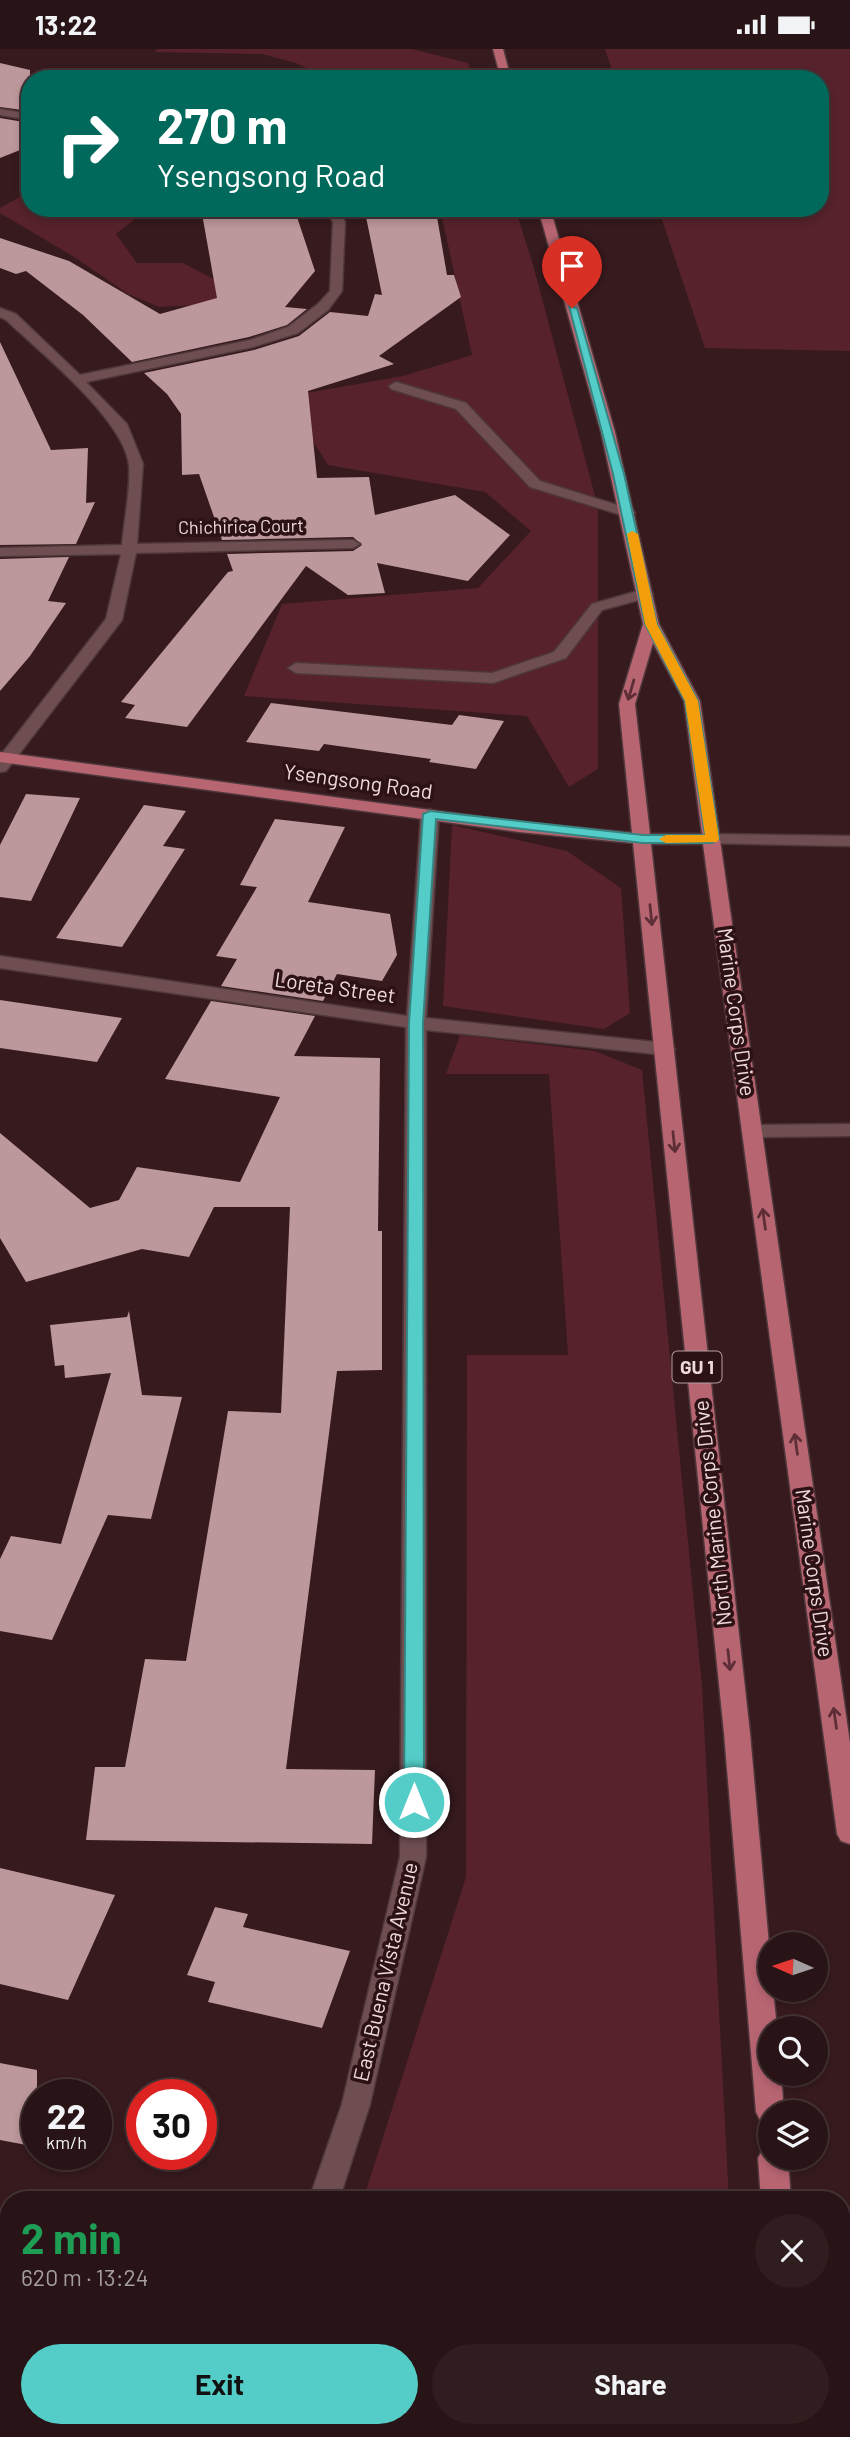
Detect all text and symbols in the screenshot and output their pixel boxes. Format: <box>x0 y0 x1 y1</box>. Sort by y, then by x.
text: 13:22 <box>35 9 97 40</box>
text: 270 m <box>157 95 287 154</box>
icon: right <box>42 98 133 189</box>
text: Ysengsong Road <box>157 155 385 193</box>
pin <box>542 236 602 308</box>
icon: arrive <box>553 247 591 285</box>
street label: Chichirica Court <box>178 514 304 538</box>
one-way arrow <box>624 679 637 701</box>
street label: Ysengsong Road <box>282 758 434 803</box>
one-way arrow <box>645 904 658 926</box>
street label: Marine Corps Drive <box>713 926 762 1098</box>
street label: Loreta Street <box>273 966 397 1007</box>
one-way arrow <box>668 1130 681 1152</box>
one-way arrow <box>758 1208 771 1231</box>
road number: GU 1 <box>672 1351 722 1383</box>
street label: North Marine Corps Drive <box>687 1399 736 1627</box>
one-way arrow <box>789 1433 802 1456</box>
street label: Marine Corps Drive <box>791 1487 840 1659</box>
one-way arrow <box>722 1648 735 1671</box>
one-way arrow <box>828 1707 841 1730</box>
position arrow <box>377 1765 451 1839</box>
street label: East Buena Vista Avenue <box>347 1860 422 2084</box>
north arrow <box>758 1932 828 2002</box>
map controls <box>758 1932 828 2170</box>
button: search <box>758 2016 828 2086</box>
speed limit sign: 30 <box>126 2079 217 2170</box>
text: 22 <box>47 2094 86 2136</box>
button: layers <box>758 2100 828 2170</box>
text: km/h <box>46 2131 87 2153</box>
text: 2 min <box>21 2212 122 2262</box>
button: close <box>755 2214 829 2288</box>
text: 620 m · 13:24 <box>21 2263 149 2291</box>
button: Exit <box>21 2344 418 2424</box>
button: Share <box>432 2344 829 2424</box>

